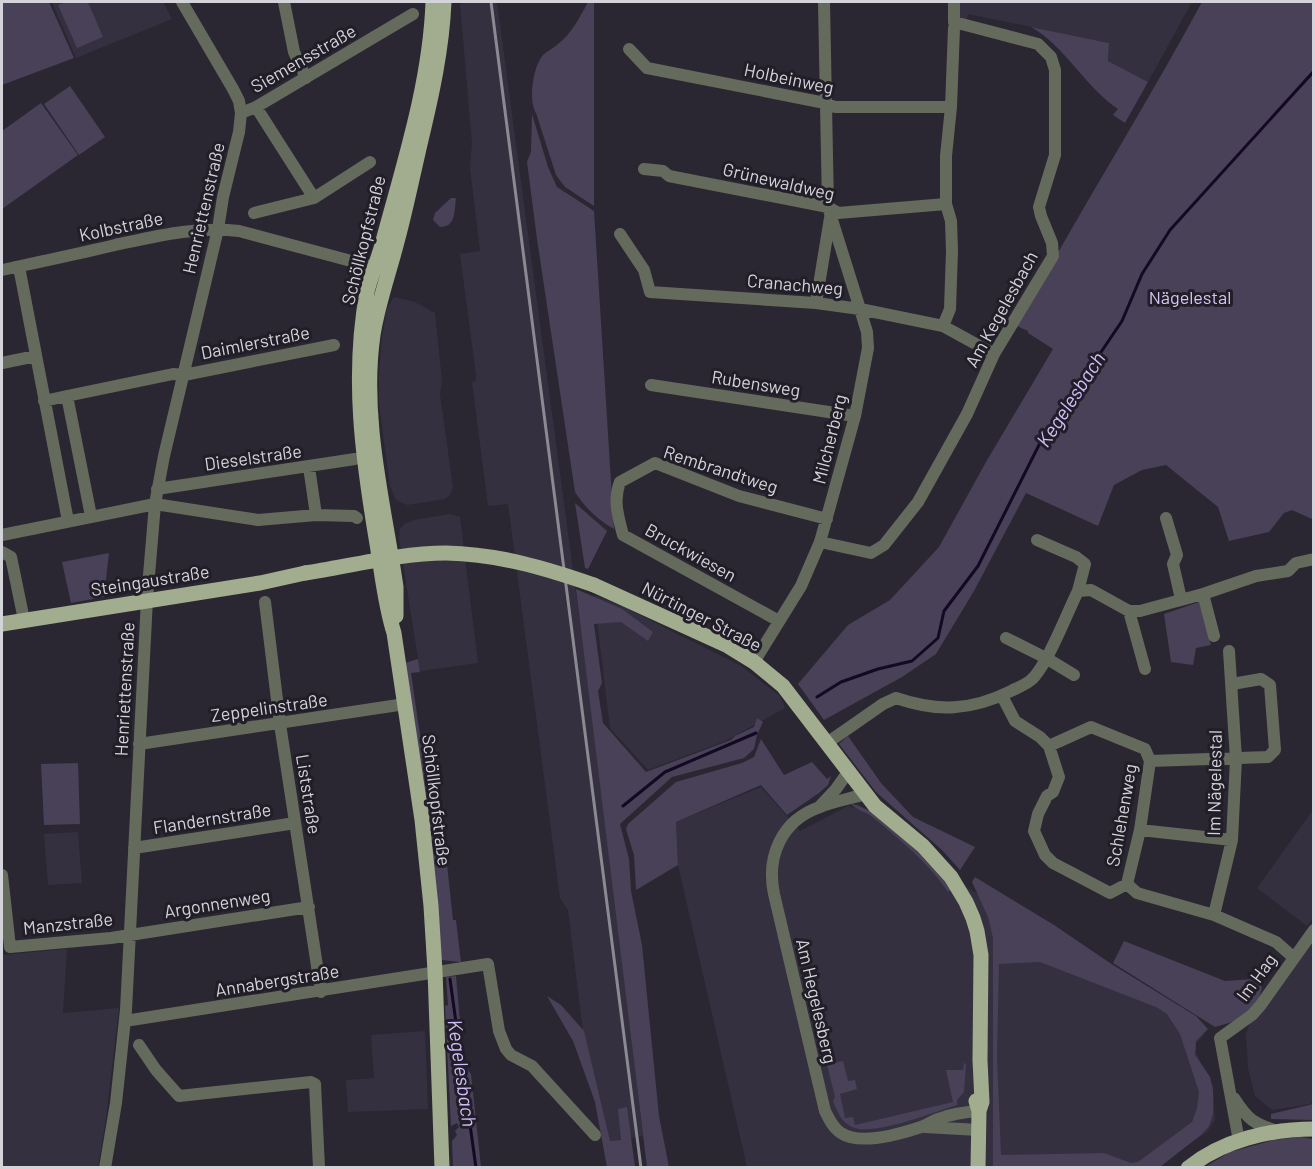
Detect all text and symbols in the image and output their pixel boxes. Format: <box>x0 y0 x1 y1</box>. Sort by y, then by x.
street label: Siemensstraße <box>247 19 359 97</box>
street label: Holbeinweg <box>742 58 836 98</box>
street label: Henriettenstraße <box>177 140 229 276</box>
street label: Grünewaldweg <box>721 157 837 205</box>
street label: Schöllkopfstraße <box>336 173 390 307</box>
street label: Kolbstraße <box>77 206 165 246</box>
street label: Am Kegelesbach <box>960 247 1042 371</box>
street label: Cranachweg <box>746 269 844 299</box>
park label: Nägelestal <box>1149 286 1231 308</box>
street label: Daimlerstraße <box>199 321 311 363</box>
water label: Kegelesbach <box>1030 347 1110 451</box>
street label: Rubensweg <box>710 365 802 401</box>
street label: Milcherberg <box>807 392 851 486</box>
street label: Dieselstraße <box>203 439 303 475</box>
street label: Rembrandtweg <box>661 440 781 498</box>
street label: Bruckwiesen <box>642 518 740 586</box>
street label: Steingaustraße <box>89 560 211 600</box>
street label: Nürtinger Straße <box>639 576 765 656</box>
street label: Henriettenstraße <box>109 621 139 757</box>
street label: Zeppelinstraße <box>209 688 329 726</box>
street label: Im Nägelestal <box>1202 730 1226 836</box>
street label: Schöllkopfstraße <box>418 733 456 867</box>
street label: Liststraße <box>292 753 326 835</box>
street label: Schlehenweg <box>1101 762 1141 868</box>
street label: Flandernstraße <box>151 798 273 838</box>
street label: Argonnenweg <box>162 884 272 922</box>
street label: Manzstraße <box>22 907 114 939</box>
street label: Am Hegelesberg <box>792 936 842 1066</box>
street label: Im Hag <box>1231 949 1281 1005</box>
street label: Annabergstraße <box>213 959 341 1001</box>
water label: Kegelesbach <box>444 1018 482 1128</box>

